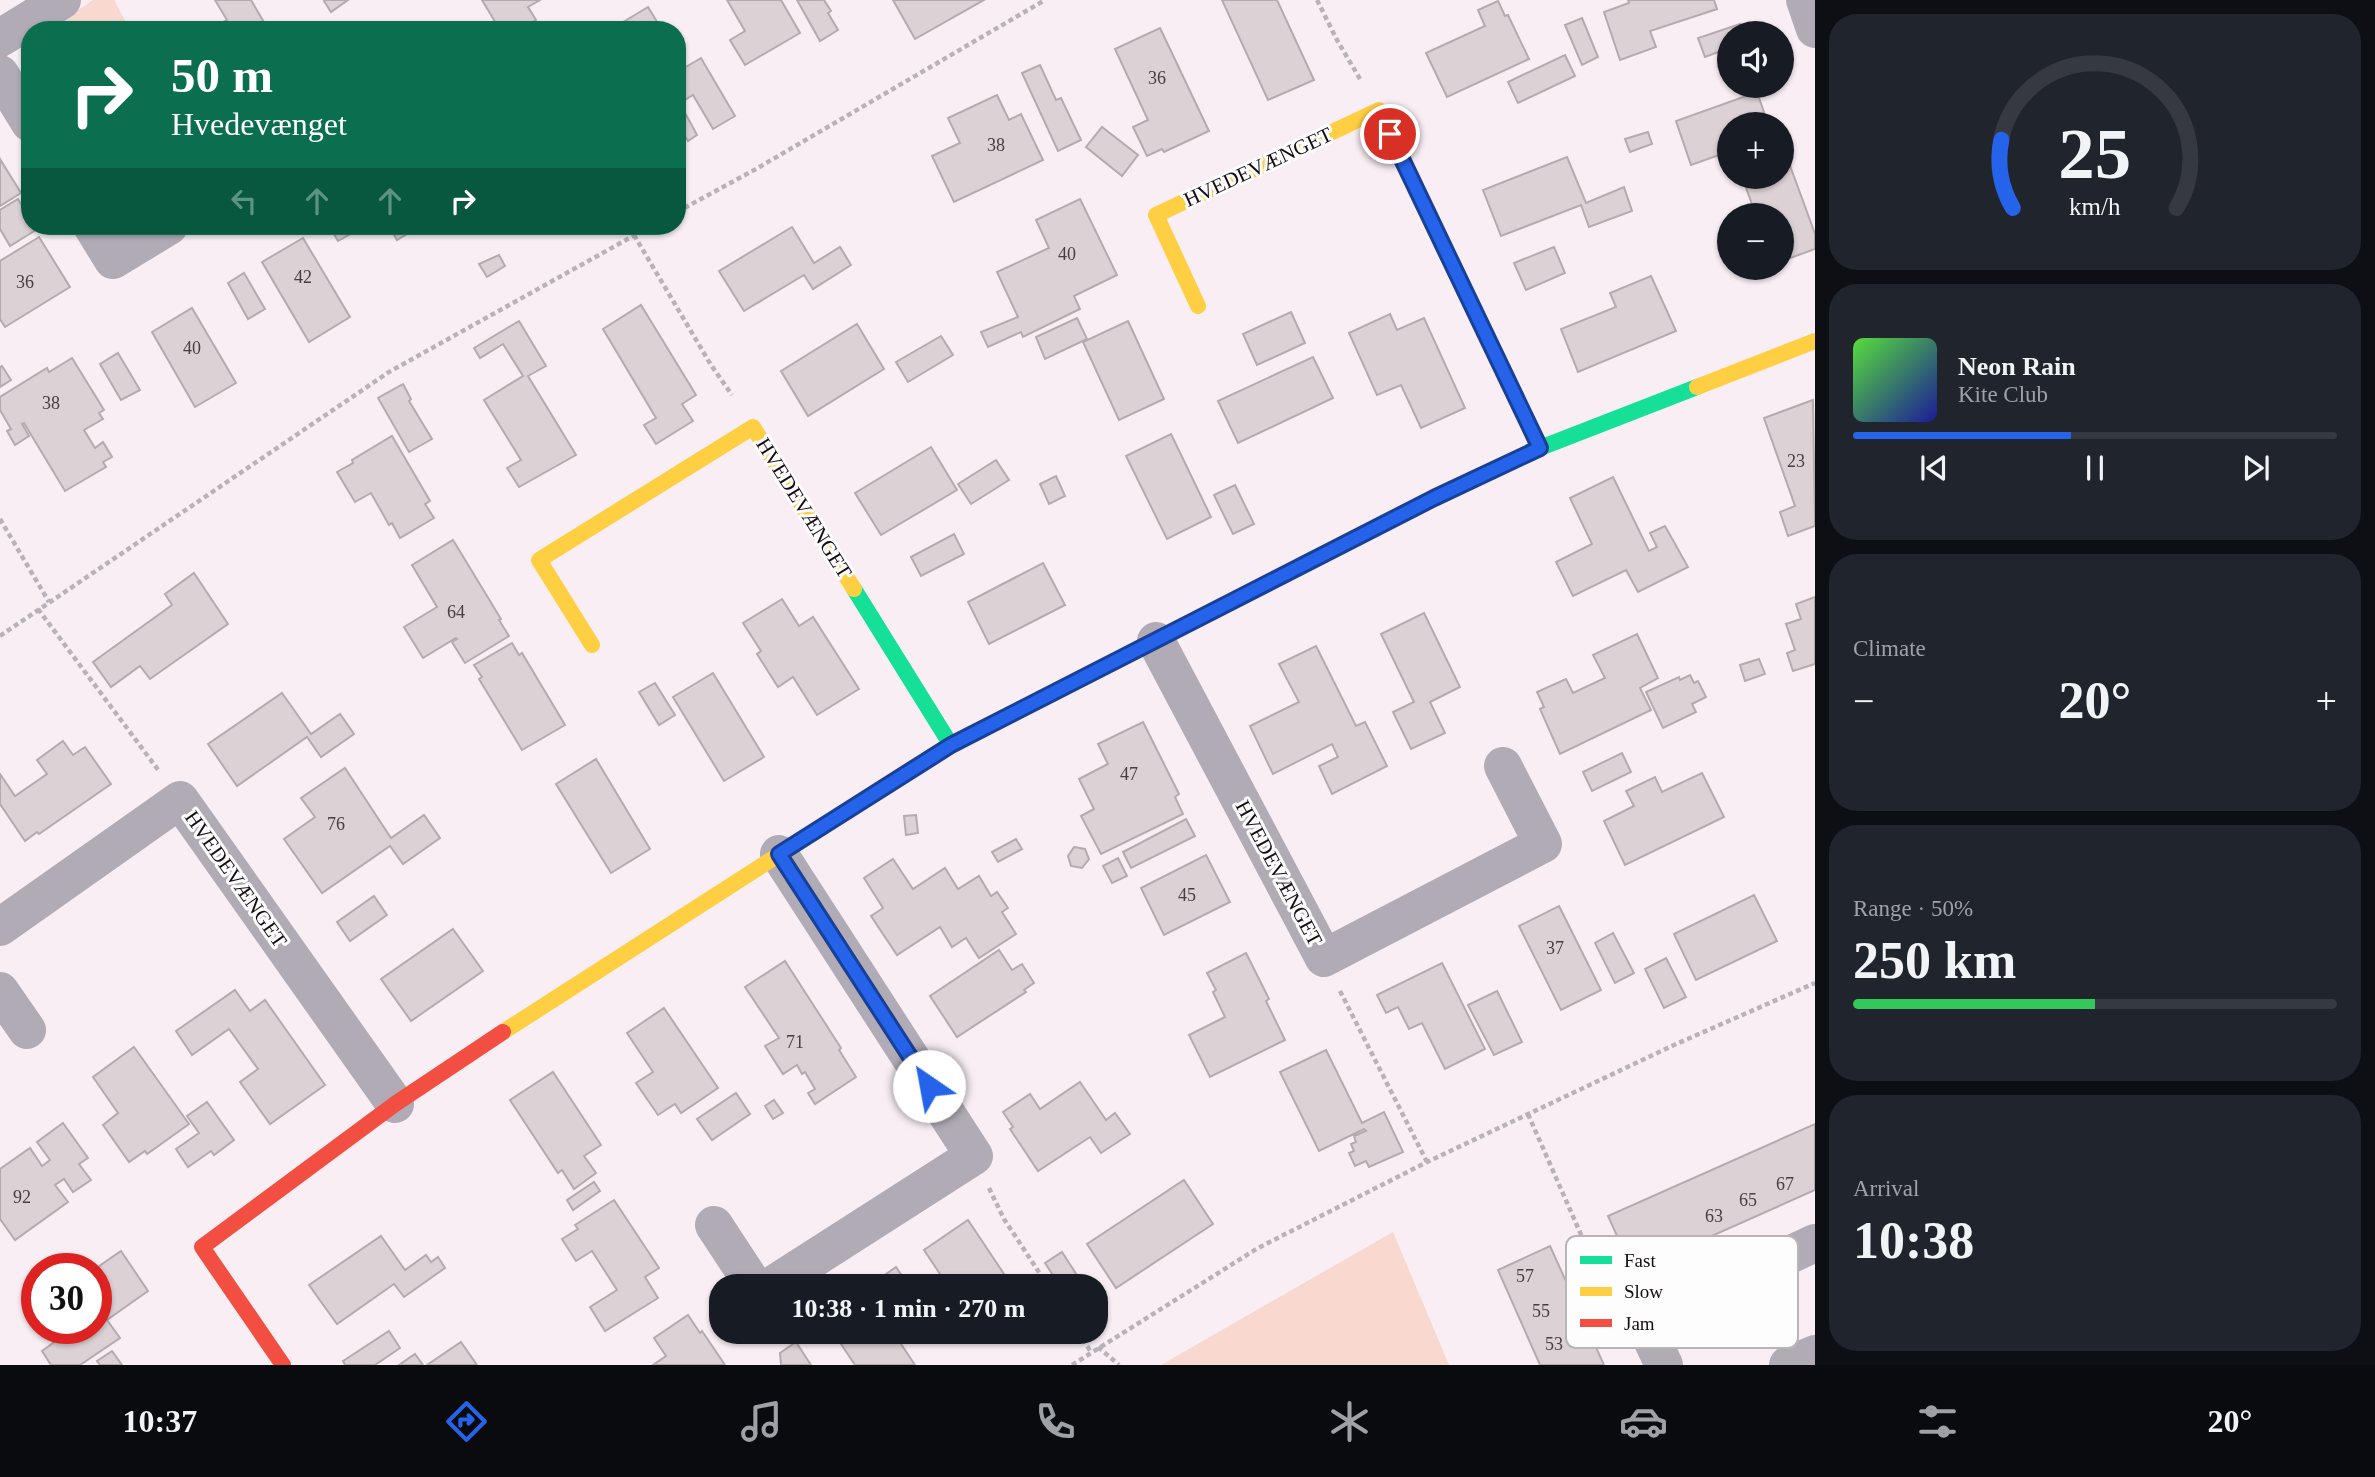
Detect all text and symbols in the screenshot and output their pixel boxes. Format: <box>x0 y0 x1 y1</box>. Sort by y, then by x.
map controls <box>1717 21 1794 280</box>
button: sound <box>1717 21 1794 98</box>
text: 50 m <box>171 48 273 103</box>
icon: right <box>56 49 147 140</box>
house number: 36 <box>1148 68 1166 88</box>
pin <box>1360 104 1420 164</box>
text: Hvedevænget <box>171 106 347 142</box>
button: + <box>1717 112 1794 189</box>
text: 25 <box>2059 113 2131 194</box>
icon: arrive <box>1371 115 1409 153</box>
street label: HVEDEVÆNGET <box>1180 122 1336 212</box>
house number: 38 <box>987 135 1005 155</box>
icon: left <box>225 182 263 220</box>
icon: ahead <box>298 182 336 220</box>
icon: ahead <box>371 182 409 220</box>
icon: right <box>444 182 482 220</box>
text: km/h <box>2069 193 2121 220</box>
button: − <box>1717 203 1794 280</box>
house number: 40 <box>1058 244 1076 264</box>
house number: 42 <box>294 267 312 287</box>
house number: 36 <box>16 272 34 292</box>
house number: 40 <box>183 338 201 358</box>
text: Neon Rain <box>1958 352 2076 381</box>
text: Kite Club <box>1958 382 2048 407</box>
house number: 38 <box>42 393 60 413</box>
street label: HVEDEVÆNGET <box>751 433 857 583</box>
icon: previous <box>1915 449 1953 487</box>
icon: pause <box>2076 449 2114 487</box>
icon: next <box>2237 449 2275 487</box>
house number: 23 <box>1787 451 1805 471</box>
house number: 64 <box>447 602 465 622</box>
text: Climate <box>1853 636 1926 661</box>
text: 20° <box>2059 672 2131 729</box>
text: − <box>1853 680 1874 722</box>
text: + <box>2316 680 2337 722</box>
house number: 47 <box>1120 764 1138 784</box>
street label: HVEDEVÆNGET <box>1231 796 1327 950</box>
street label: HVEDEVÆNGET <box>180 806 292 952</box>
house number: 76 <box>327 814 345 834</box>
house number: 45 <box>1178 885 1196 905</box>
text: Range · 50% <box>1853 896 1973 921</box>
text: 250 km <box>1853 932 2016 989</box>
house number: 37 <box>1546 938 1564 958</box>
house number: 71 <box>786 1032 804 1052</box>
position arrow <box>892 1049 966 1123</box>
house number: 67 <box>1776 1174 1794 1194</box>
text: Arrival <box>1853 1176 1919 1201</box>
house number: 92 <box>13 1187 31 1207</box>
house number: 65 <box>1739 1190 1757 1210</box>
house number: 63 <box>1705 1206 1723 1226</box>
text: 10:38 <box>1853 1212 1974 1269</box>
legend <box>1566 1236 1798 1348</box>
text: Fast <box>1624 1250 1656 1271</box>
speed limit sign: 30 <box>21 1253 112 1344</box>
house number: 57 <box>1516 1266 1534 1286</box>
text: Slow <box>1624 1281 1663 1302</box>
text: 10:38 · 1 min · 270 m <box>792 1294 1026 1323</box>
house number: 55 <box>1532 1301 1550 1321</box>
text: Jam <box>1624 1313 1655 1334</box>
house number: 53 <box>1545 1334 1563 1354</box>
icon: directions <box>442 1397 491 1446</box>
icon: music <box>737 1397 786 1446</box>
icon: phone <box>1031 1397 1080 1446</box>
icon: climate <box>1325 1397 1374 1446</box>
icon: car <box>1619 1397 1668 1446</box>
icon: filters <box>1913 1397 1962 1446</box>
text: 10:37 <box>123 1403 197 1439</box>
text: 20° <box>2208 1403 2252 1439</box>

